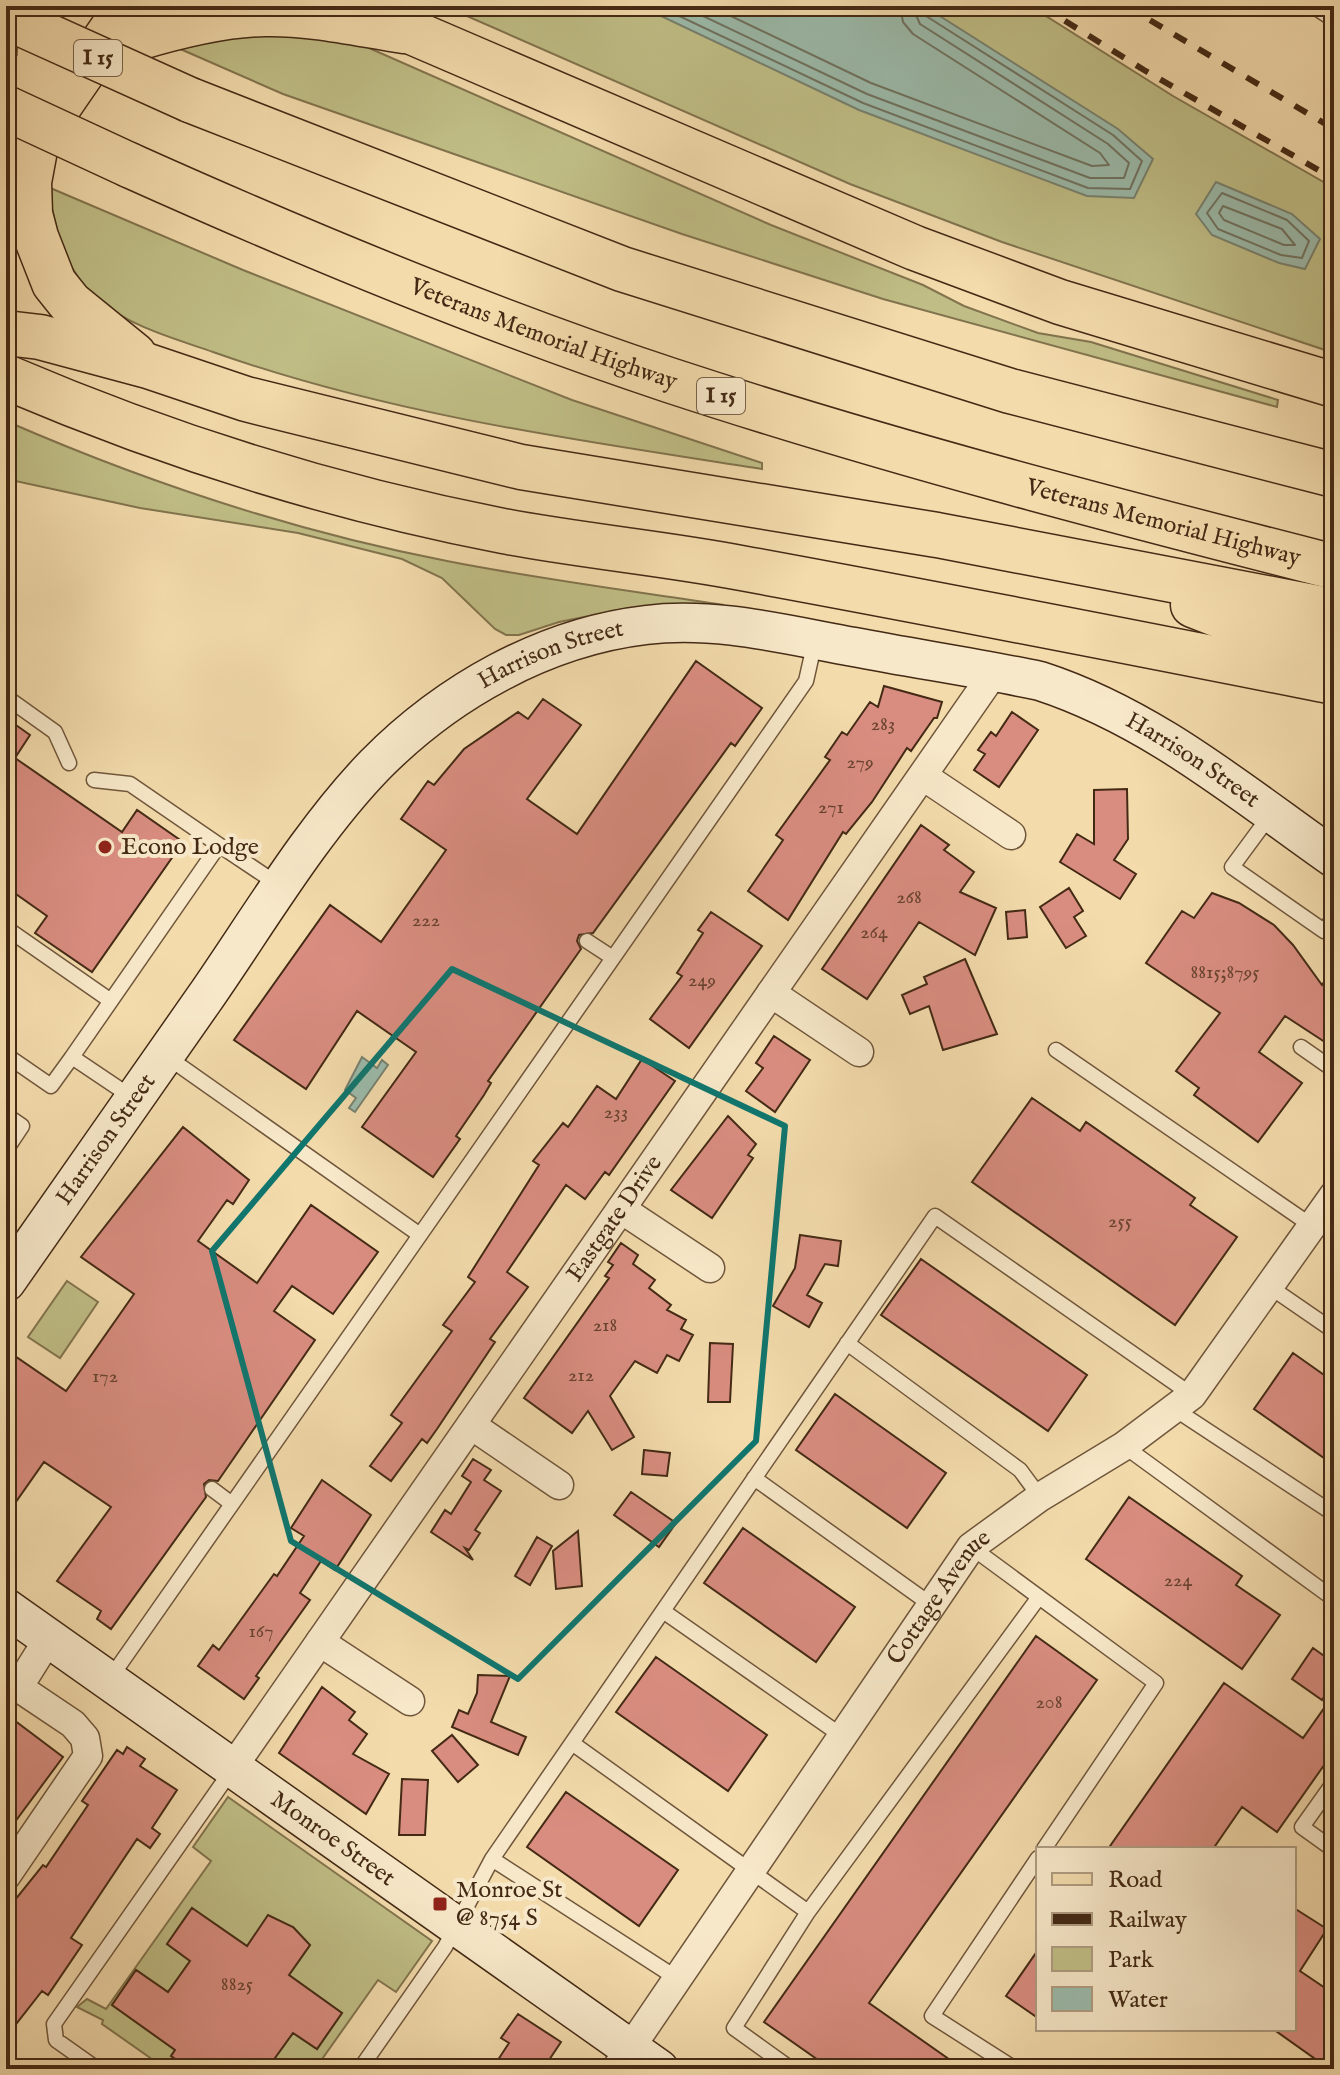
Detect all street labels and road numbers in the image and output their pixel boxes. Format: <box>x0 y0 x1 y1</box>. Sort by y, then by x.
road number: I 15 <box>74 40 122 76</box>
street label: Veterans Memorial Highway <box>404 270 682 397</box>
road number: I 15 <box>697 378 745 414</box>
street label: Veterans Memorial Highway <box>1022 471 1304 573</box>
street label: Harrison Street <box>472 613 626 696</box>
street label: Harrison Street <box>1120 705 1266 815</box>
street label: Harrison Street <box>49 1068 163 1211</box>
street label: Eastgate Drive <box>559 1149 669 1288</box>
street label: Cottage Avenue <box>880 1522 997 1671</box>
street label: Monroe Street <box>264 1784 401 1893</box>

